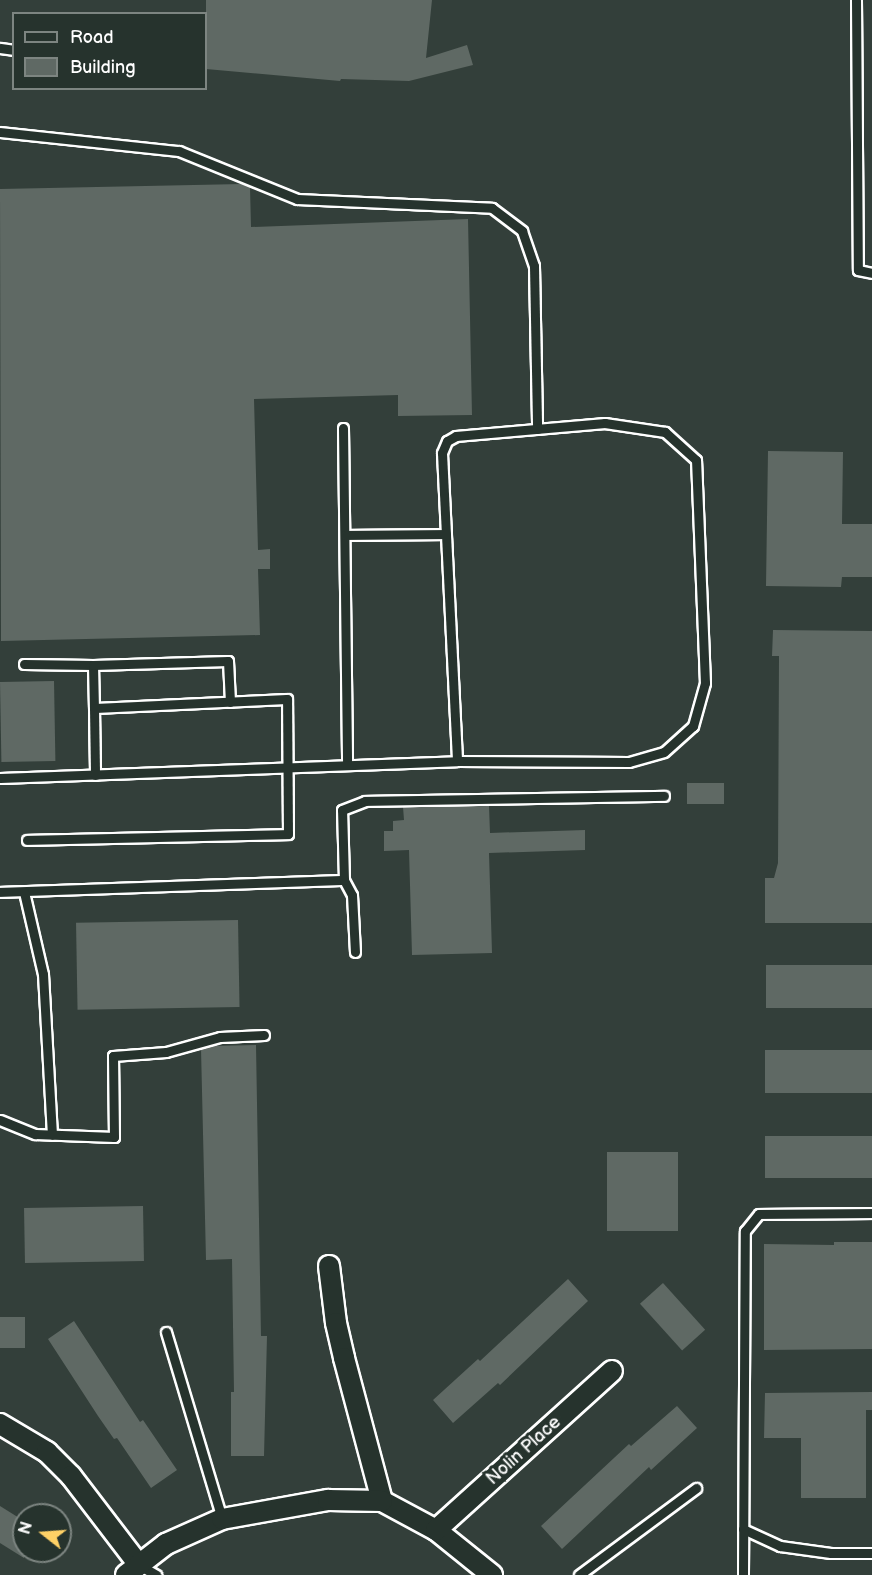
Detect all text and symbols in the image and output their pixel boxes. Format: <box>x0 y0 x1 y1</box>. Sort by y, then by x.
legend <box>12 12 207 90</box>
text: Road <box>70 27 114 48</box>
text: Building <box>70 57 136 78</box>
street label: Nolin Place <box>482 1412 566 1490</box>
north arrow <box>12 1503 72 1563</box>
text: N <box>15 1520 37 1537</box>

